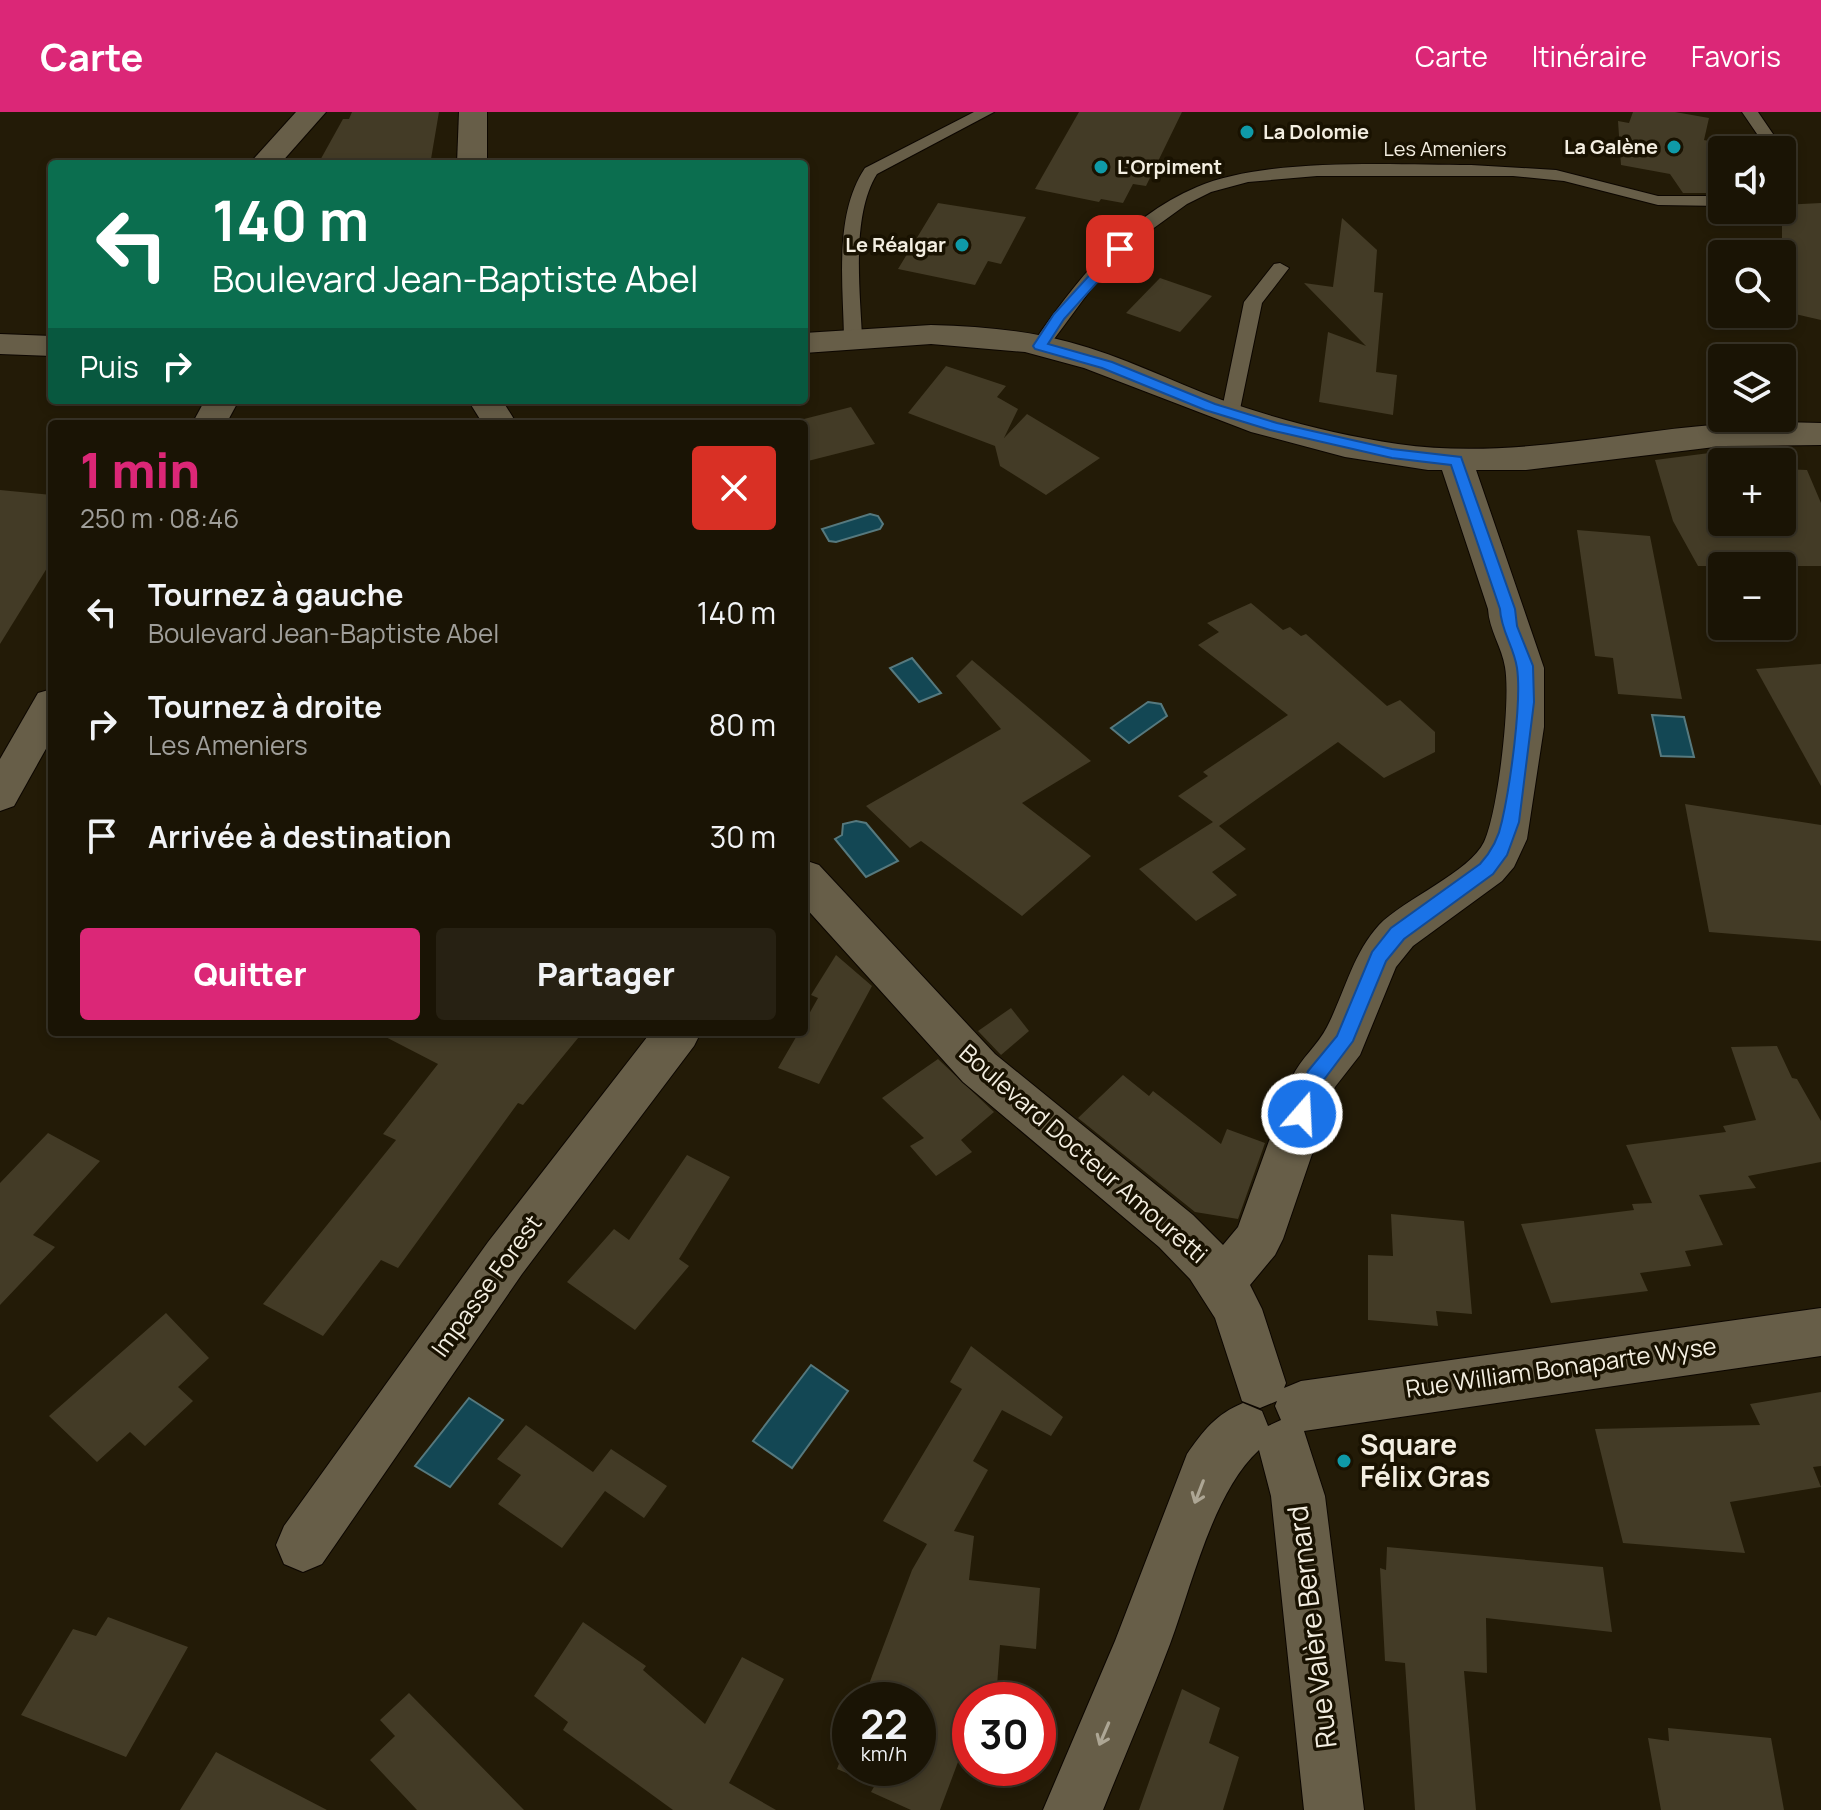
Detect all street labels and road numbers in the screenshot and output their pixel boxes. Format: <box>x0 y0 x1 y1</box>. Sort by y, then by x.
street label: Les Ameniers <box>1384 135 1506 162</box>
street label: Boulevard Docteur Amouretti <box>953 1036 1215 1270</box>
street label: Impasse Forest <box>423 1207 549 1363</box>
street label: Rue William Bonaparte Wyse <box>1403 1328 1718 1405</box>
street label: Rue Valère Bernard <box>1277 1504 1345 1751</box>

